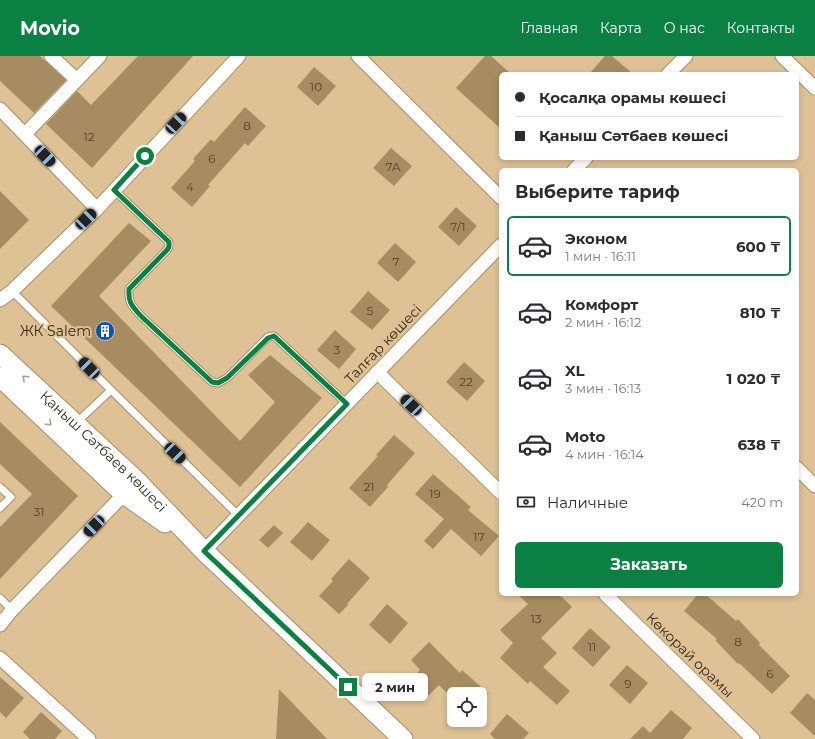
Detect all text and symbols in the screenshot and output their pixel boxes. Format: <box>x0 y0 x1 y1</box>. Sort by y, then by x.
text: Movio <box>20 17 80 40</box>
text: Главная <box>520 19 578 37</box>
text: Карта <box>600 19 642 37</box>
text: О нас <box>664 19 705 37</box>
text: Контакты <box>727 19 795 37</box>
house number: 10 <box>310 79 322 94</box>
text: Қосалқа орамы көшесі <box>539 88 726 107</box>
car <box>163 110 189 136</box>
house number: 8 <box>243 118 251 133</box>
text: Қаныш Сәтбаев көшесі <box>539 126 728 145</box>
house number: 12 <box>83 129 95 144</box>
car <box>32 143 58 169</box>
route start <box>136 147 154 165</box>
house number: 6 <box>208 151 216 166</box>
house number: 7А <box>385 159 401 174</box>
house number: 4 <box>186 179 194 194</box>
text: Выберите тариф <box>515 181 680 203</box>
car <box>73 206 99 232</box>
house number: 7/1 <box>450 219 466 234</box>
icon: car <box>517 228 553 264</box>
text: Эконом <box>565 229 627 248</box>
text: 600 ₸ <box>736 237 781 256</box>
text: 1 мин · 16:11 <box>565 248 636 264</box>
house number: 7 <box>392 254 400 269</box>
icon: car <box>517 294 553 330</box>
text: Комфорт <box>565 295 638 314</box>
street label: Талғар көшесі <box>341 301 425 387</box>
house number: 5 <box>367 303 374 318</box>
text: 810 ₸ <box>740 303 781 322</box>
text: 2 мин · 16:12 <box>565 314 641 330</box>
building icon: ЖК Salem <box>94 320 116 342</box>
place label: ЖК Salem <box>20 322 91 340</box>
house number: 3 <box>334 342 341 357</box>
car <box>76 355 102 381</box>
icon: car <box>517 360 553 396</box>
text: XL <box>565 361 584 380</box>
text: 1 020 ₸ <box>727 369 781 388</box>
house number: 22 <box>459 374 473 389</box>
one-way arrow <box>23 375 30 382</box>
text: 3 мин · 16:13 <box>565 380 641 396</box>
street label: Қаныш Сәтбаев көшесі <box>36 387 171 516</box>
car <box>398 392 424 418</box>
one-way arrow <box>44 418 52 426</box>
icon: car <box>517 426 553 462</box>
text: Moto <box>565 427 605 446</box>
text: 638 ₸ <box>737 435 781 454</box>
car <box>162 440 188 466</box>
text: 4 мин · 16:14 <box>565 446 644 462</box>
house number: 21 <box>363 479 375 494</box>
house number: 19 <box>429 486 441 501</box>
icon: cash <box>515 491 537 513</box>
text: Наличные <box>547 493 628 512</box>
text: 420 m <box>741 494 783 510</box>
house number: 31 <box>33 504 45 519</box>
car <box>81 513 107 539</box>
house number: 17 <box>473 529 485 544</box>
button: Заказать <box>515 542 783 588</box>
street label: Көкорай орамы <box>642 609 738 701</box>
house number: 13 <box>530 611 542 626</box>
house number: 8 <box>734 634 742 649</box>
house number: 11 <box>588 639 596 654</box>
house number: 6 <box>766 666 774 681</box>
callout: 2 мин <box>362 673 428 701</box>
house number: 9 <box>624 676 632 691</box>
route end <box>339 678 357 696</box>
text: 2 мин <box>375 679 415 695</box>
map controls <box>447 687 487 727</box>
button: locate <box>447 687 487 727</box>

